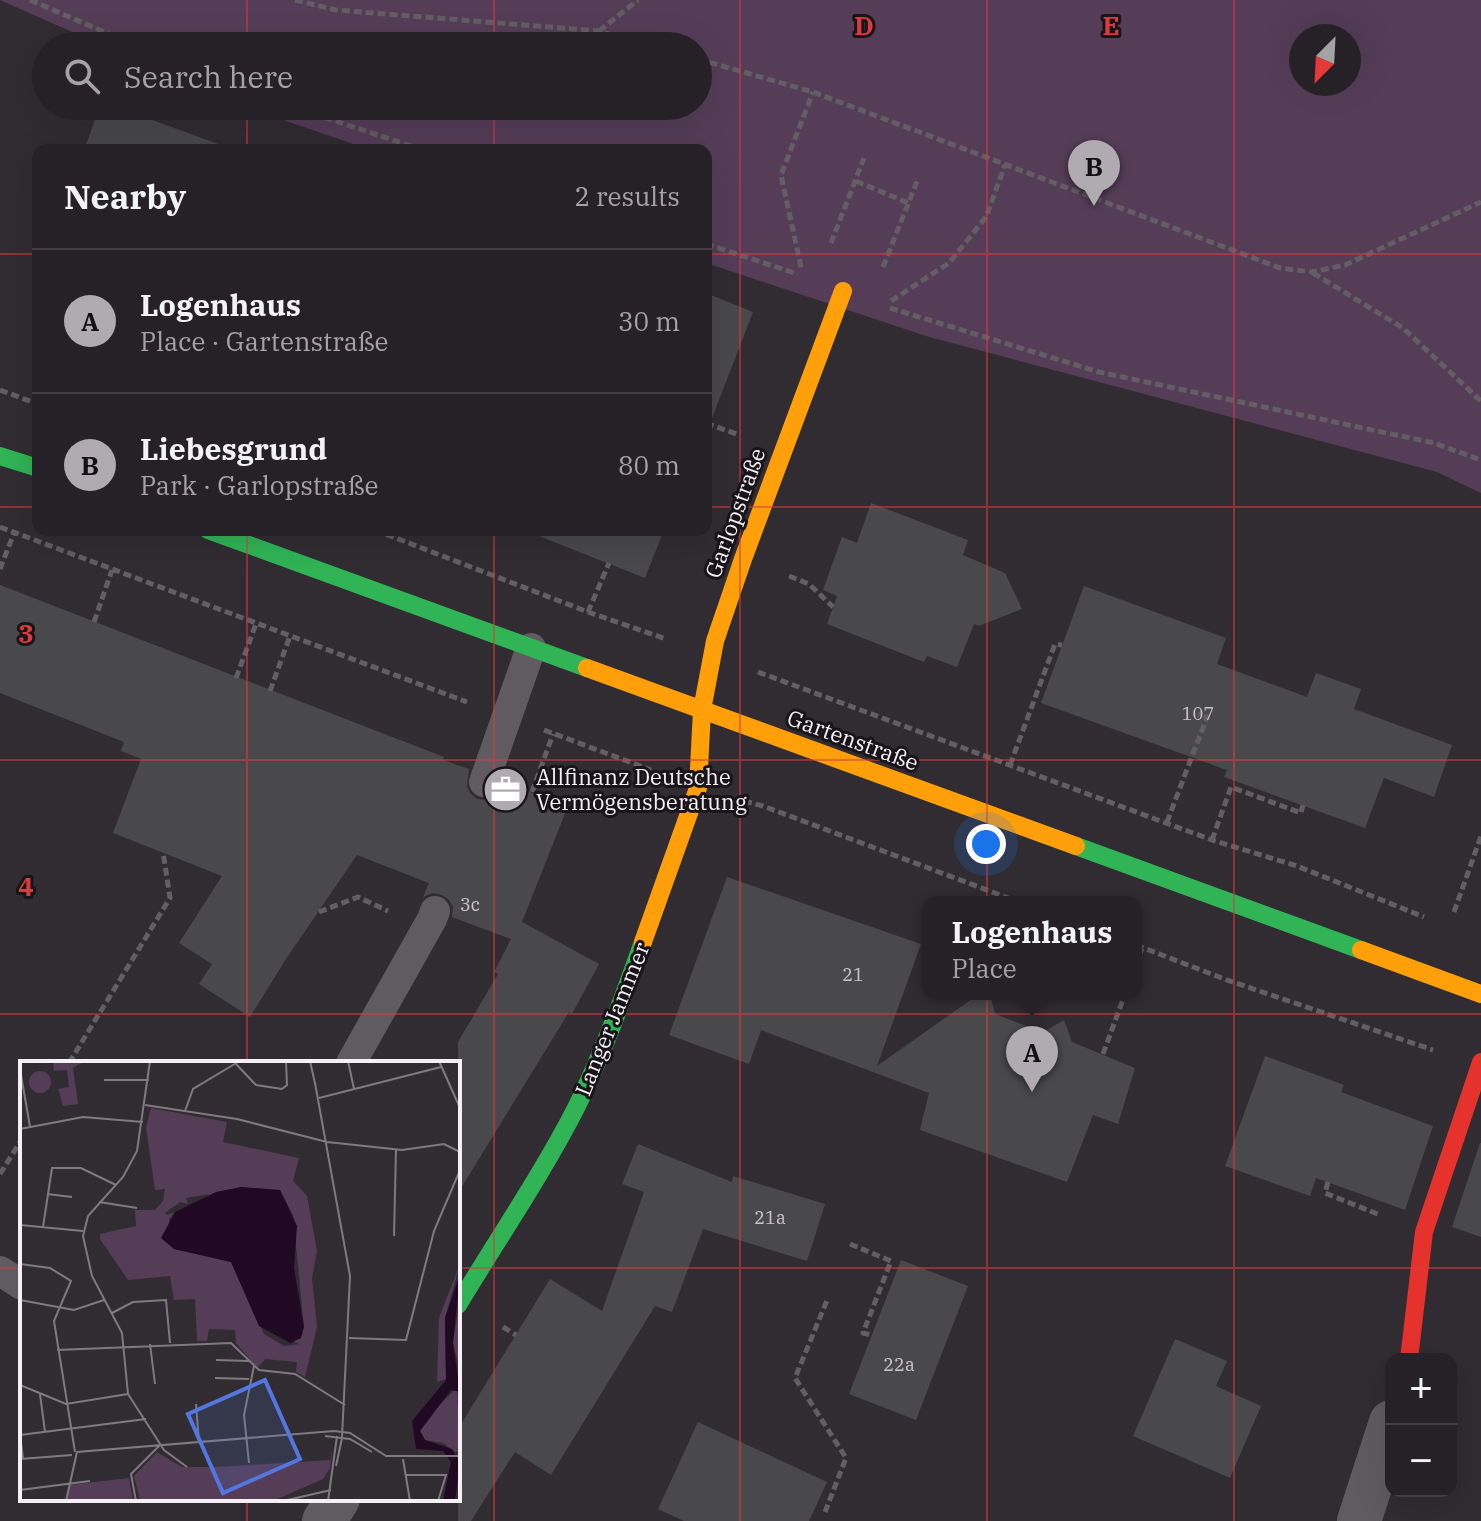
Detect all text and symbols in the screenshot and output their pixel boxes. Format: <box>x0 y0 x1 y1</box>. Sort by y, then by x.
text: D <box>854 8 874 42</box>
text: E <box>1102 8 1120 42</box>
north arrow <box>1289 24 1361 96</box>
search box <box>32 32 712 120</box>
icon: search <box>60 54 104 98</box>
text: Search here <box>124 57 293 96</box>
pin: B <box>1068 140 1120 206</box>
text: Nearby <box>64 174 186 218</box>
text: 2 results <box>574 179 680 213</box>
text: Logenhaus <box>140 285 301 324</box>
text: A <box>81 304 99 338</box>
text: 30 m <box>618 304 680 338</box>
text: Place · Gartenstraße <box>140 324 389 358</box>
text: Liebesgrund <box>140 429 327 468</box>
street label: Garlopstraße <box>698 444 771 582</box>
text: B <box>81 448 99 482</box>
text: 80 m <box>618 448 680 482</box>
text: Park · Garlopstraße <box>140 468 378 502</box>
text: 3 <box>18 616 34 650</box>
street label: Gartenstraße <box>784 702 923 777</box>
house number: 107 <box>1182 702 1214 725</box>
place label: Allfinanz Deutsche Vermögensberatung <box>536 762 747 816</box>
office icon: Allfinanz Deutsche Vermögensberatung <box>481 766 529 814</box>
your location <box>966 824 1006 864</box>
text: 4 <box>18 869 34 903</box>
house number: 3c <box>460 893 480 916</box>
popup <box>922 896 1142 1000</box>
text: Logenhaus <box>951 912 1113 951</box>
street label: Langer Jammer <box>568 938 656 1100</box>
text: Place <box>951 951 1017 985</box>
house number: 21 <box>842 963 864 986</box>
pin: A <box>1006 1026 1058 1092</box>
inset map <box>20 1061 460 1501</box>
house number: 21a <box>754 1206 786 1229</box>
house number: 22a <box>883 1353 915 1376</box>
map controls <box>1385 1353 1457 1497</box>
button: + <box>1385 1353 1457 1425</box>
button: − <box>1385 1425 1457 1497</box>

